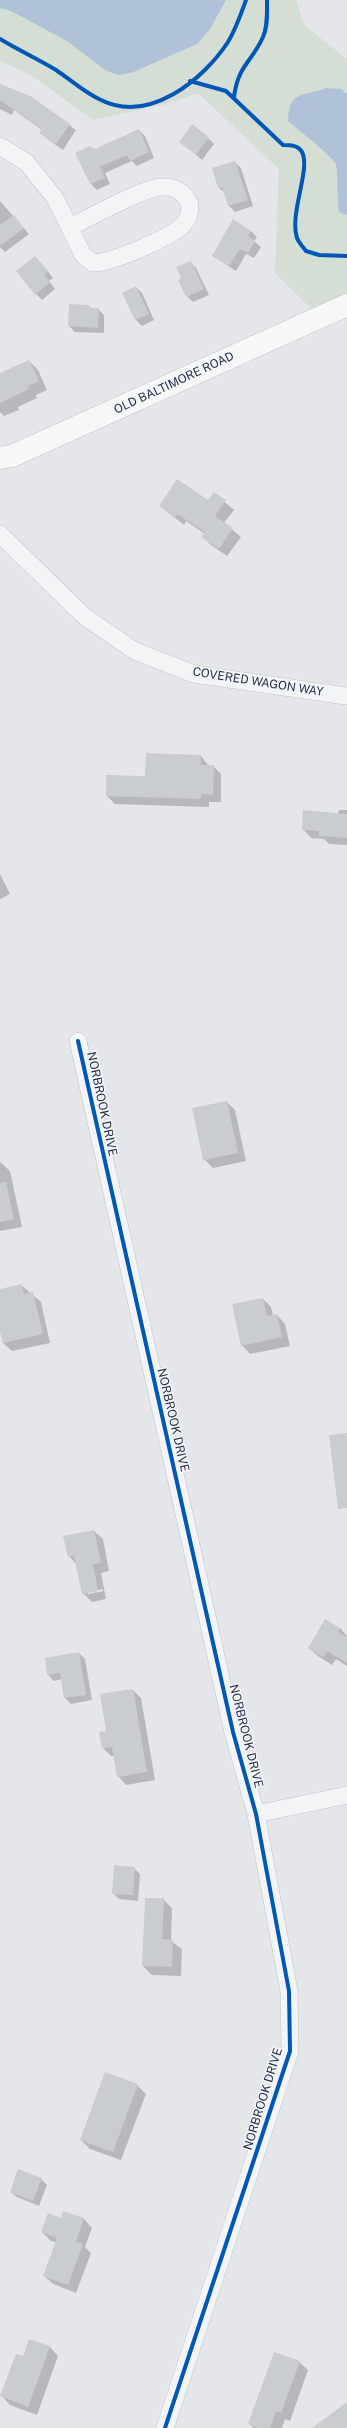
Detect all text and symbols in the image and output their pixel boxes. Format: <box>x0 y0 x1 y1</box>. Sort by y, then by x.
street label: OLD BALTIMORE ROAD <box>112 349 236 417</box>
street label: COVERED WAGON WAY <box>192 665 324 699</box>
street label: NORBROOK DRIVE <box>84 1051 120 1157</box>
street label: NORBROOK DRIVE <box>154 1367 192 1473</box>
street label: NORBROOK DRIVE <box>226 1683 266 1789</box>
street label: NORBROOK DRIVE <box>241 2046 285 2152</box>

